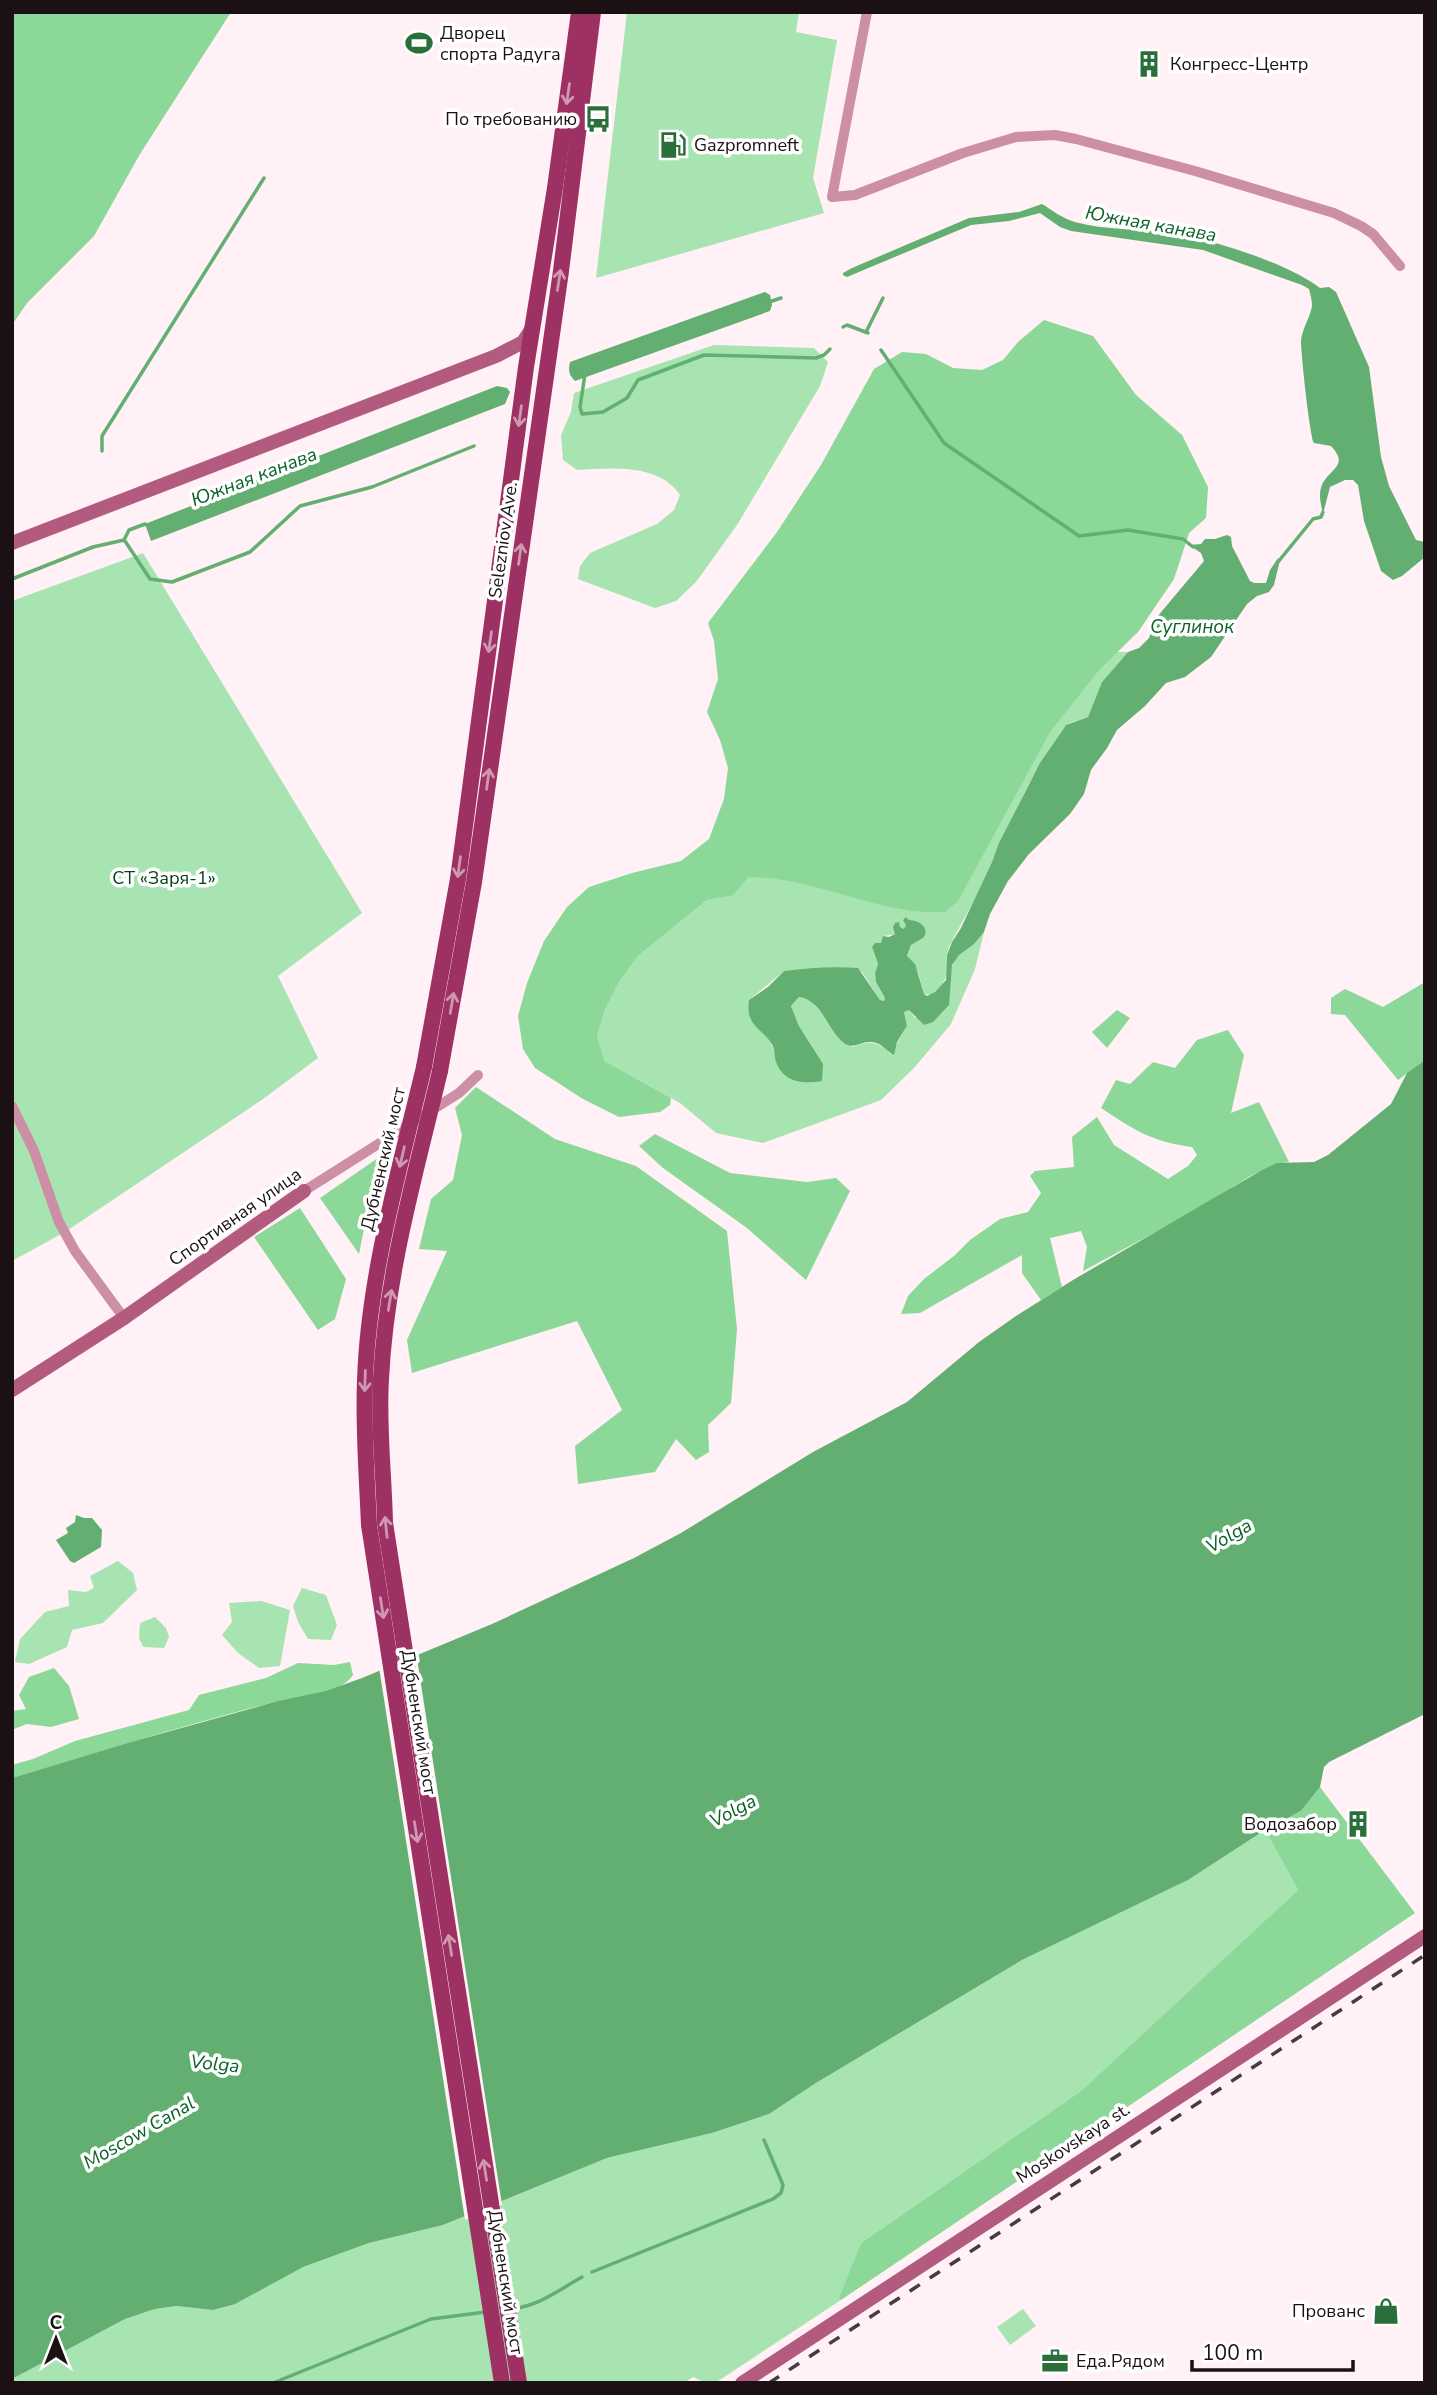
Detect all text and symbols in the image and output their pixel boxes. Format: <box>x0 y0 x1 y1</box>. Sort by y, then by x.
place label: Дворец спорта Радуга <box>440 21 561 66</box>
sports icon: Дворец спорта Радуга <box>404 28 434 58</box>
building icon: Конгресс-Центр <box>1134 49 1164 79</box>
place label: Конгресс-Центр <box>1170 52 1308 76</box>
one-way arrow <box>561 82 574 105</box>
bus stop icon: По требованию <box>583 104 613 134</box>
place label: По требованию <box>445 107 577 131</box>
fuel station icon: Gazpromneft <box>658 130 688 160</box>
place label: Gazpromneft <box>694 133 800 157</box>
water label: Южная канава <box>1083 200 1219 248</box>
one-way arrow <box>553 270 566 292</box>
one-way arrow <box>513 404 526 427</box>
water label: Южная канава <box>187 441 321 513</box>
street label: Selezniov Ave. <box>483 480 523 600</box>
one-way arrow <box>514 543 527 565</box>
water label: Суглинок <box>1150 614 1235 640</box>
one-way arrow <box>483 630 496 652</box>
one-way arrow <box>482 768 495 791</box>
one-way arrow <box>453 855 466 878</box>
park label: СТ «Заря-1» <box>112 866 216 890</box>
one-way arrow <box>446 992 459 1015</box>
street label: Дубненский мост <box>355 1085 411 1233</box>
one-way arrow <box>395 1145 409 1168</box>
street label: Спортивная улица <box>164 1162 306 1272</box>
one-way arrow <box>384 1289 397 1312</box>
one-way arrow <box>359 1369 372 1392</box>
water label: Volga <box>1201 1512 1257 1560</box>
one-way arrow <box>380 1516 393 1539</box>
one-way arrow <box>376 1596 389 1618</box>
street label: Дубненский мост <box>396 1648 442 1796</box>
water label: Volga <box>705 1788 761 1834</box>
building icon: Водозабор <box>1343 1809 1373 1839</box>
place label: Водозабор <box>1244 1812 1337 1836</box>
one-way arrow <box>410 1820 423 1843</box>
one-way arrow <box>443 1934 456 1957</box>
water label: Volga <box>189 2048 241 2080</box>
water label: Moscow Canal <box>78 2091 200 2175</box>
street label: Moskovskaya st. <box>1011 2097 1135 2189</box>
one-way arrow <box>478 2159 491 2182</box>
street label: Дубненский мост <box>483 2208 529 2356</box>
shop icon: Прованс <box>1371 2296 1401 2326</box>
place label: Прованс <box>1292 2299 1365 2323</box>
north arrow <box>21 2304 91 2374</box>
text: С <box>50 2310 63 2336</box>
scale bar <box>1192 2328 1353 2372</box>
text: 100 m <box>1202 2339 1263 2367</box>
office icon: Еда.Рядом <box>1040 2346 1070 2376</box>
place label: Еда.Рядом <box>1076 2349 1165 2373</box>

